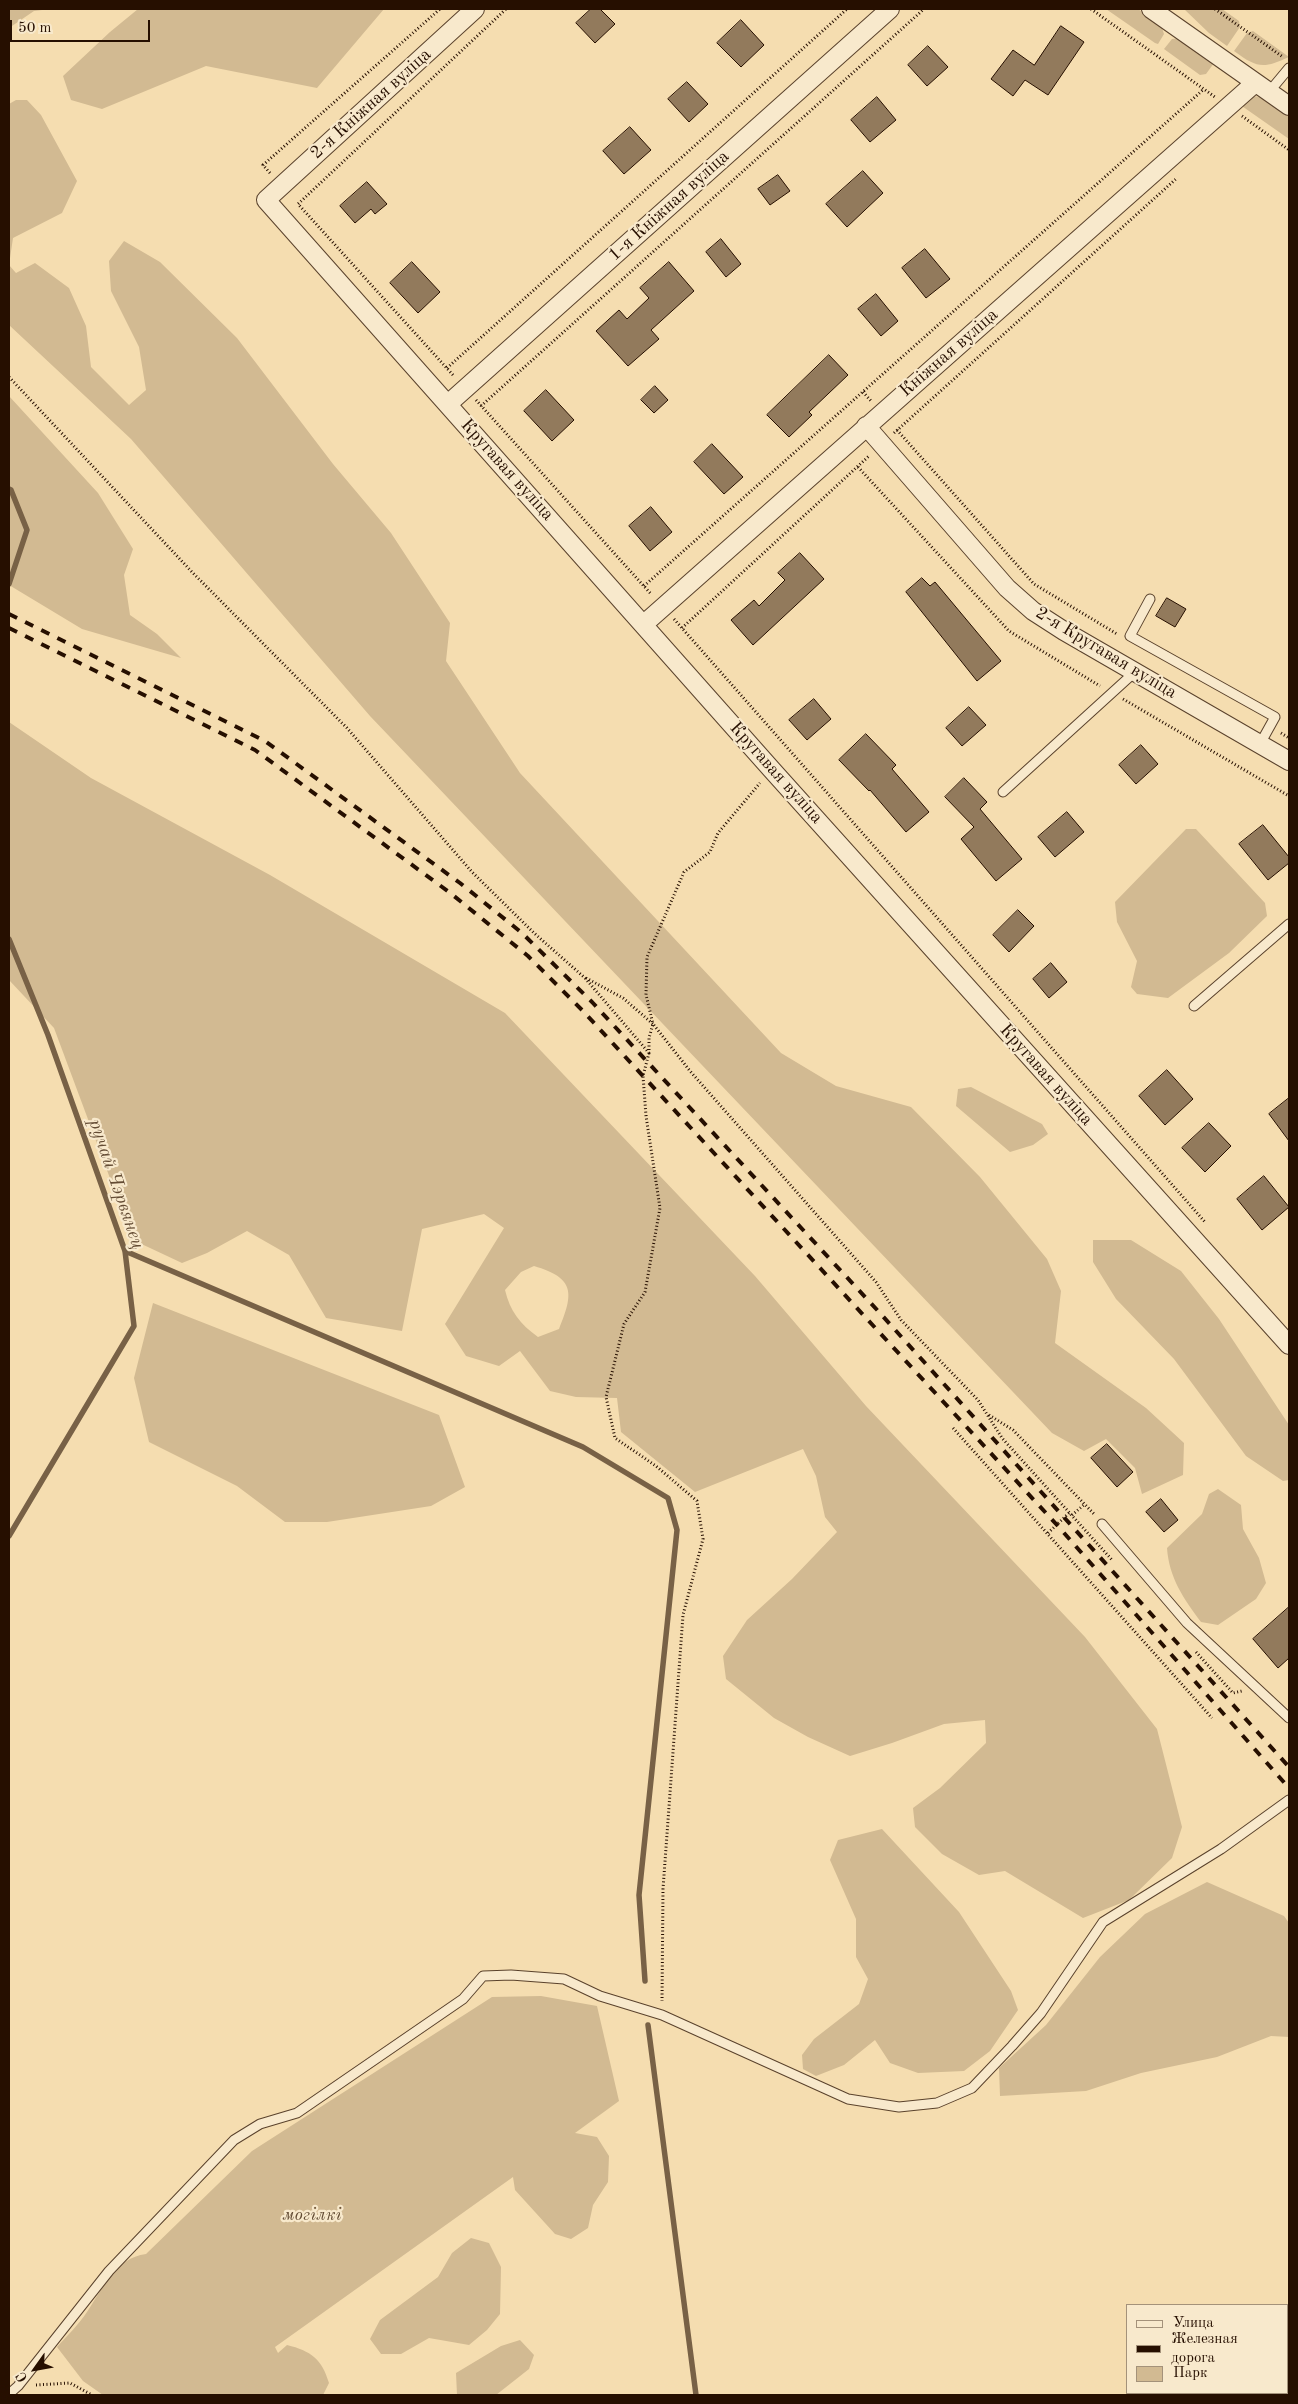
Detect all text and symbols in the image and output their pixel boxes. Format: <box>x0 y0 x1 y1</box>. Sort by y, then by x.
scale bar <box>12 10 152 42</box>
text: 50 m <box>18 21 52 36</box>
street label: 2-я Кніжная вуліца <box>306 44 436 164</box>
street label: 1-я Кніжная вуліца <box>604 146 734 266</box>
street label: Кніжная вуліца <box>895 304 1003 402</box>
street label: Кругавая вуліца <box>456 415 558 525</box>
street label: 2-я Кругавая вуліца <box>1031 602 1181 704</box>
street label: Кругавая вуліца <box>725 718 827 828</box>
street label: Кругавая вуліца <box>995 1020 1097 1130</box>
water label: ручай Чэрвянец <box>83 1116 149 1252</box>
park label: могілкі <box>282 2204 342 2226</box>
legend <box>1126 2304 1288 2394</box>
text: Улица <box>1173 2316 1214 2331</box>
text: Железная дорога <box>1171 2332 1238 2366</box>
north arrow <box>10 2344 60 2394</box>
text: Парк <box>1173 2366 1208 2381</box>
text: С <box>14 2369 31 2385</box>

